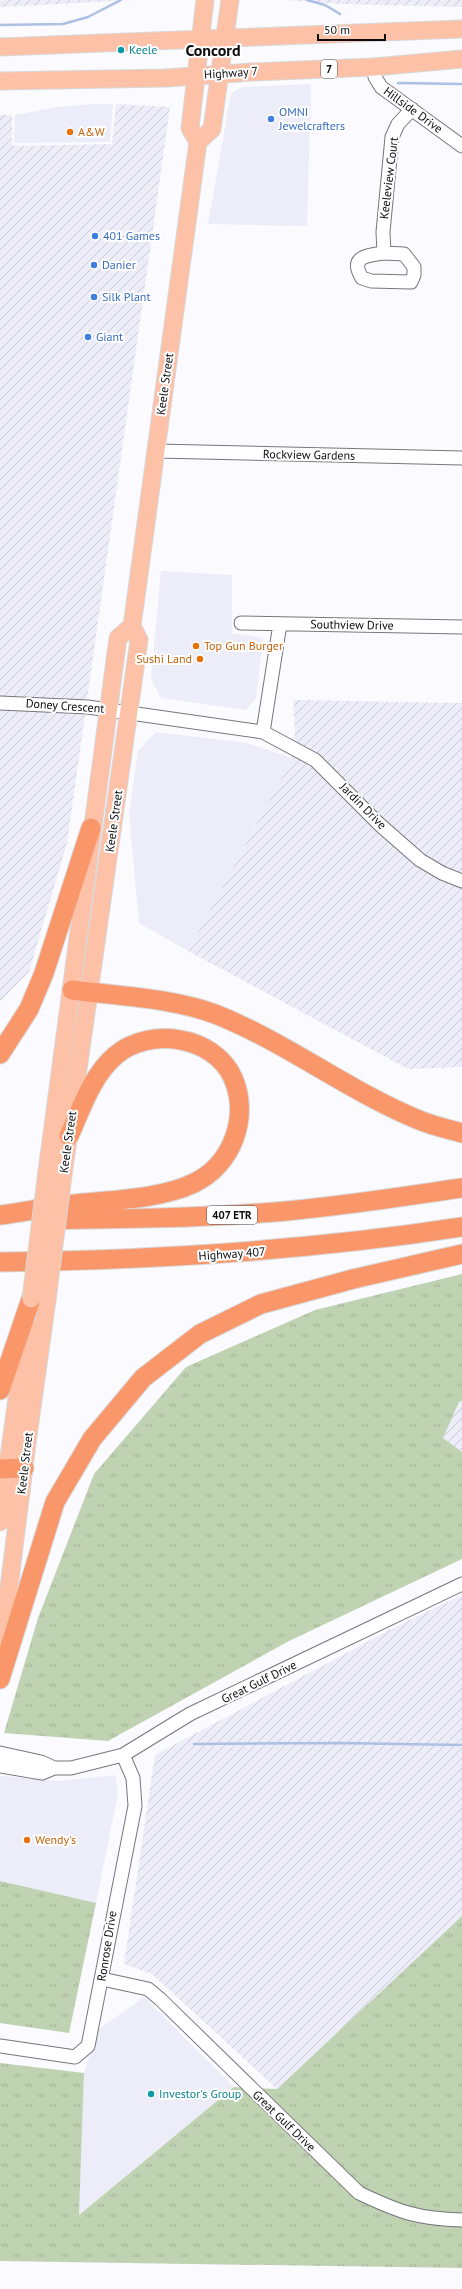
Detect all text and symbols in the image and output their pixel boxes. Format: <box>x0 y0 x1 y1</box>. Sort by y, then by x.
scale bar <box>318 16 385 42</box>
text: 50 m <box>324 22 350 37</box>
district label: Concord <box>185 40 241 60</box>
place label: Keele <box>129 42 157 57</box>
marker: Keele <box>116 45 126 55</box>
road number: 7 <box>321 60 337 78</box>
street label: Highway 7 <box>204 63 258 82</box>
street label: Hillside Drive <box>381 83 446 136</box>
place label: OMNI Jewelcrafters <box>278 104 345 133</box>
marker: OMNI Jewelcrafters <box>266 114 276 124</box>
place label: A&W <box>78 124 105 139</box>
marker: A&W <box>65 127 75 137</box>
street label: Keeleview Court <box>376 136 401 220</box>
place label: 401 Games <box>103 228 160 243</box>
marker: 401 Games <box>90 231 100 241</box>
place label: Danier <box>102 257 136 272</box>
marker: Danier <box>89 260 99 270</box>
place label: Silk Plant <box>102 289 150 304</box>
marker: Silk Plant <box>89 292 99 302</box>
place label: Giant <box>96 329 123 344</box>
marker: Giant <box>83 332 93 342</box>
street label: Keele Street <box>153 352 176 416</box>
street label: Rockview Gardens <box>263 446 355 463</box>
street label: Southview Drive <box>310 616 394 633</box>
place label: Top Gun Burger <box>204 638 283 653</box>
marker: Top Gun Burger <box>191 641 201 651</box>
place label: Sushi Land <box>136 651 192 666</box>
marker: Sushi Land <box>195 654 205 664</box>
street label: Doney Crescent <box>25 695 105 716</box>
street label: Jardin Drive <box>336 778 390 832</box>
street label: Keele Street <box>102 789 125 853</box>
street label: Keele Street <box>56 1110 79 1174</box>
road number: 407 ETR <box>207 1206 257 1224</box>
street label: Highway 407 <box>198 1244 266 1263</box>
street label: Keele Street <box>13 1431 36 1495</box>
street label: Great Gulf Drive <box>219 1657 299 1706</box>
place label: Wendy's <box>35 1832 76 1847</box>
marker: Wendy's <box>22 1835 32 1845</box>
street label: Ronrose Drive <box>94 1910 119 1982</box>
place label: Investor's Group <box>159 2086 241 2101</box>
street label: Great Gulf Drive <box>250 2087 319 2155</box>
marker: Investor's Group <box>146 2089 156 2099</box>

